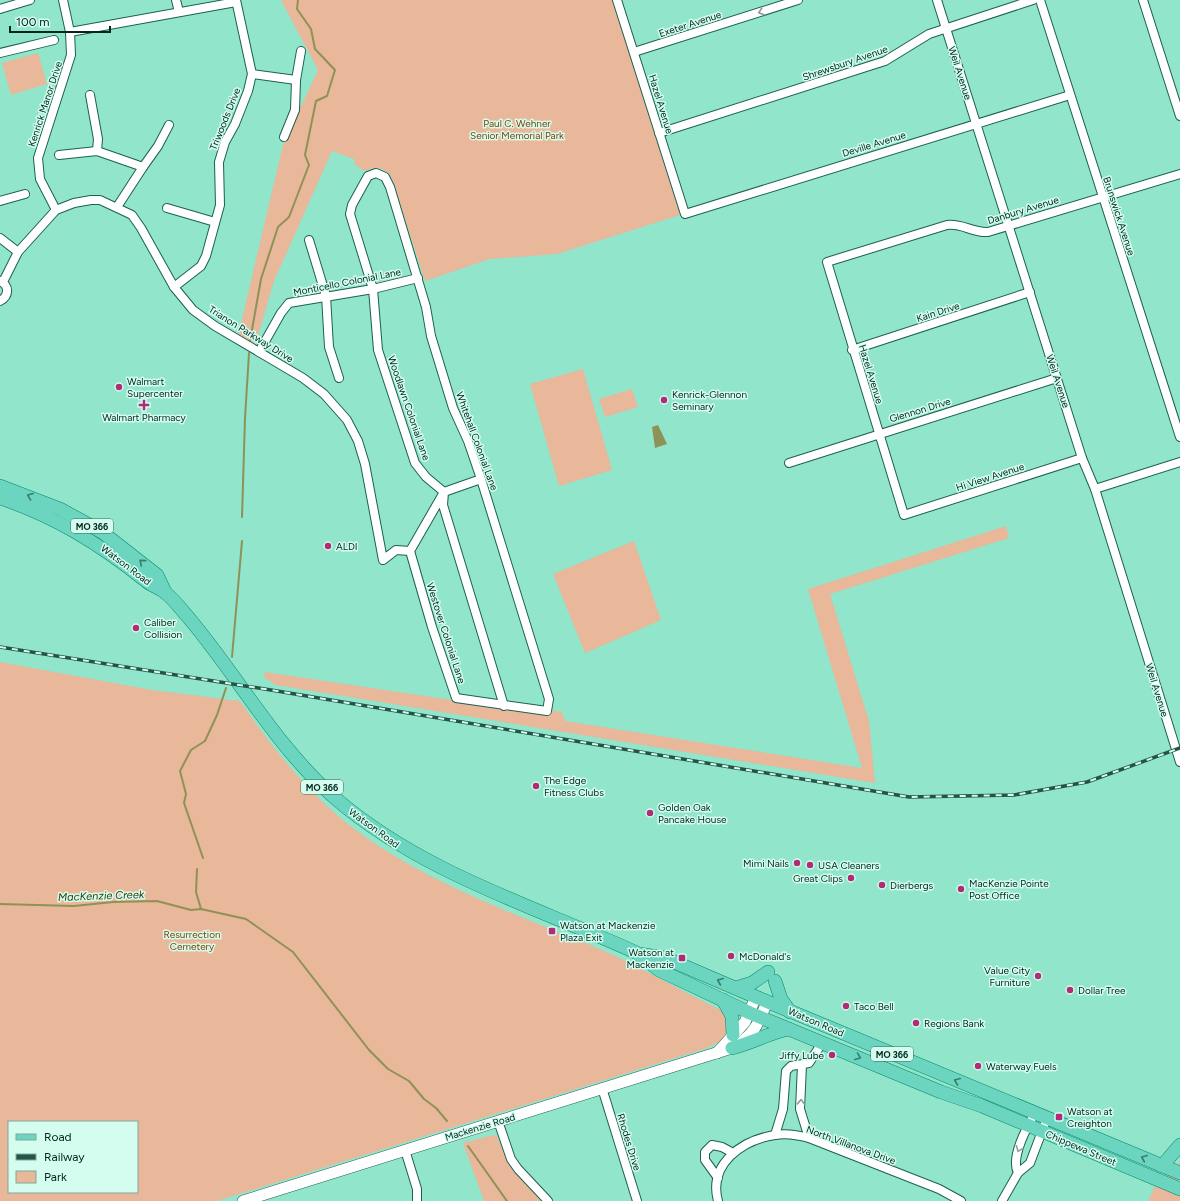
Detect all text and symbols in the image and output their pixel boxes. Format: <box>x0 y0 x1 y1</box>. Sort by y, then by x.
one-way arrow <box>757 7 764 16</box>
scale bar <box>10 8 110 34</box>
street label: Exeter Avenue <box>657 8 723 40</box>
text: 100 m <box>16 15 50 29</box>
street label: Shrewsbury Avenue <box>801 42 890 84</box>
street label: Weil Avenue <box>945 45 975 102</box>
street label: Kenrick Manor Drive <box>25 59 65 149</box>
street label: Hazel Avenue <box>646 73 676 136</box>
street label: Triwoods Drive <box>207 85 244 152</box>
park label: Paul C. Wehner Senior Memorial Park <box>470 117 564 142</box>
street label: Deville Avenue <box>841 128 908 160</box>
street label: Brunswick Avenue <box>1100 175 1138 258</box>
street label: Danbury Avenue <box>986 193 1061 227</box>
street label: Monticello Colonial Lane <box>292 265 403 299</box>
street label: Kain Drive <box>915 299 962 325</box>
street label: Trianon Parkway Drive <box>206 303 296 366</box>
street label: Hazel Avenue <box>856 343 886 406</box>
street label: Weil Avenue <box>1043 353 1073 410</box>
street label: Woodlawn Colonial Lane <box>385 354 433 463</box>
place label: Walmart Supercenter <box>127 375 183 400</box>
marker: Walmart Supercenter <box>114 382 124 392</box>
place label: Kenrick-Glennon Seminary <box>672 388 747 413</box>
street label: Whitehall Colonial Lane <box>453 390 501 493</box>
street label: Glennon Drive <box>888 394 953 425</box>
marker: Kenrick-Glennon Seminary <box>659 395 669 405</box>
marker: Walmart Pharmacy <box>139 400 149 410</box>
place label: Walmart Pharmacy <box>102 411 187 424</box>
street label: Hi View Avenue <box>954 460 1026 494</box>
one-way arrow <box>27 493 34 501</box>
road number: MO 366 <box>71 519 113 533</box>
place label: ALDI <box>336 540 358 553</box>
marker: ALDI <box>323 541 333 551</box>
street label: Watson Road <box>98 542 154 588</box>
one-way arrow <box>139 559 146 566</box>
street label: Westover Colonial Lane <box>424 581 469 686</box>
place label: Caliber Collision <box>144 616 183 641</box>
marker: Caliber Collision <box>131 623 141 633</box>
street label: Weil Avenue <box>1143 662 1171 719</box>
place label: The Edge Fitness Clubs <box>544 774 604 799</box>
road number: MO 366 <box>301 780 343 794</box>
marker: The Edge Fitness Clubs <box>531 781 541 791</box>
place label: Golden Oak Pancake House <box>658 801 727 826</box>
street label: Watson Road <box>346 805 402 851</box>
marker: Golden Oak Pancake House <box>645 808 655 818</box>
place label: Mimi Nails <box>743 857 789 870</box>
marker: Mimi Nails <box>792 858 802 868</box>
place label: USA Cleaners <box>818 859 880 872</box>
marker: USA Cleaners <box>805 860 815 870</box>
place label: Great Clips <box>793 872 843 885</box>
marker: Great Clips <box>846 873 856 883</box>
place label: MacKenzie Pointe Post Office <box>969 877 1049 902</box>
place label: Dierbergs <box>890 879 934 892</box>
marker: Dierbergs <box>877 880 887 890</box>
marker: MacKenzie Pointe Post Office <box>956 884 966 894</box>
water label: MacKenzie Creek <box>58 888 145 904</box>
place label: Watson at Mackenzie Plaza Exit <box>560 919 656 944</box>
marker: Watson at Mackenzie Plaza Exit <box>547 926 557 936</box>
park label: Resurrection Cemetery <box>163 928 221 953</box>
place label: Watson at Mackenzie <box>627 946 675 971</box>
place label: McDonald's <box>739 950 791 963</box>
marker: McDonald's <box>726 951 736 961</box>
marker: Watson at Mackenzie <box>677 953 687 963</box>
place label: Value City Furniture <box>984 964 1031 989</box>
marker: Value City Furniture <box>1033 971 1043 981</box>
one-way arrow <box>717 978 724 986</box>
place label: Dollar Tree <box>1078 984 1126 997</box>
marker: Dollar Tree <box>1065 985 1075 995</box>
place label: Taco Bell <box>854 1000 894 1013</box>
marker: Taco Bell <box>841 1001 851 1011</box>
street label: Watson Road <box>786 1004 846 1040</box>
place label: Regions Bank <box>924 1017 984 1030</box>
marker: Regions Bank <box>911 1018 921 1028</box>
road number: MO 366 <box>871 1047 913 1061</box>
place label: Jiffy Lube <box>779 1049 825 1062</box>
marker: Jiffy Lube <box>827 1050 837 1060</box>
one-way arrow <box>855 1053 862 1061</box>
place label: Waterway Fuels <box>986 1060 1057 1073</box>
marker: Waterway Fuels <box>973 1061 983 1071</box>
one-way arrow <box>954 1078 962 1086</box>
one-way arrow <box>796 1099 805 1105</box>
place label: Watson at Creighton <box>1067 1105 1113 1130</box>
street label: Mackenzie Road <box>443 1110 517 1144</box>
street label: Rhodes Drive <box>614 1112 644 1173</box>
marker: Watson at Creighton <box>1054 1112 1064 1122</box>
legend <box>8 1121 138 1193</box>
street label: North Villanova Drive <box>804 1123 898 1167</box>
street label: Chippewa Street <box>1044 1127 1119 1169</box>
text: Road <box>44 1130 72 1144</box>
one-way arrow <box>1015 1145 1023 1152</box>
text: Railway <box>44 1150 85 1164</box>
one-way arrow <box>1141 1155 1148 1163</box>
text: Park <box>44 1170 67 1184</box>

